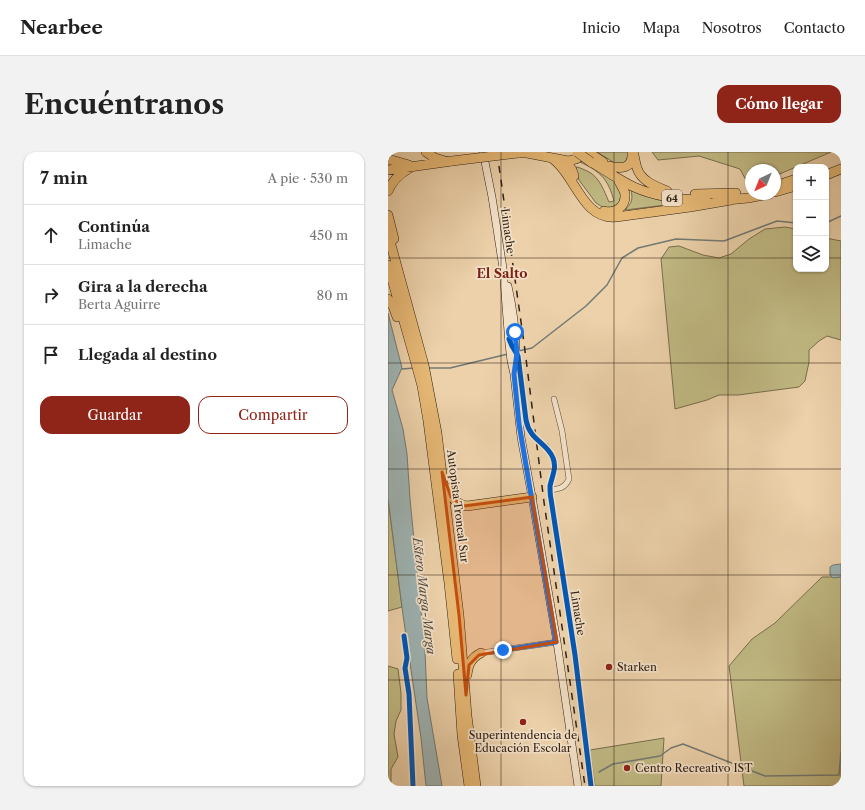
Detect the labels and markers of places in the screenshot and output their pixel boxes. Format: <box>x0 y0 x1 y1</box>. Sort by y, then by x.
place label: Starken <box>617 660 657 674</box>
marker: Starken <box>604 662 614 672</box>
marker: Superintendencia de Educación Escolar <box>518 717 528 727</box>
place label: Superintendencia de Educación Escolar <box>469 728 577 755</box>
place label: Centro Recreativo IST <box>635 761 753 775</box>
marker: Centro Recreativo IST <box>622 763 632 773</box>

